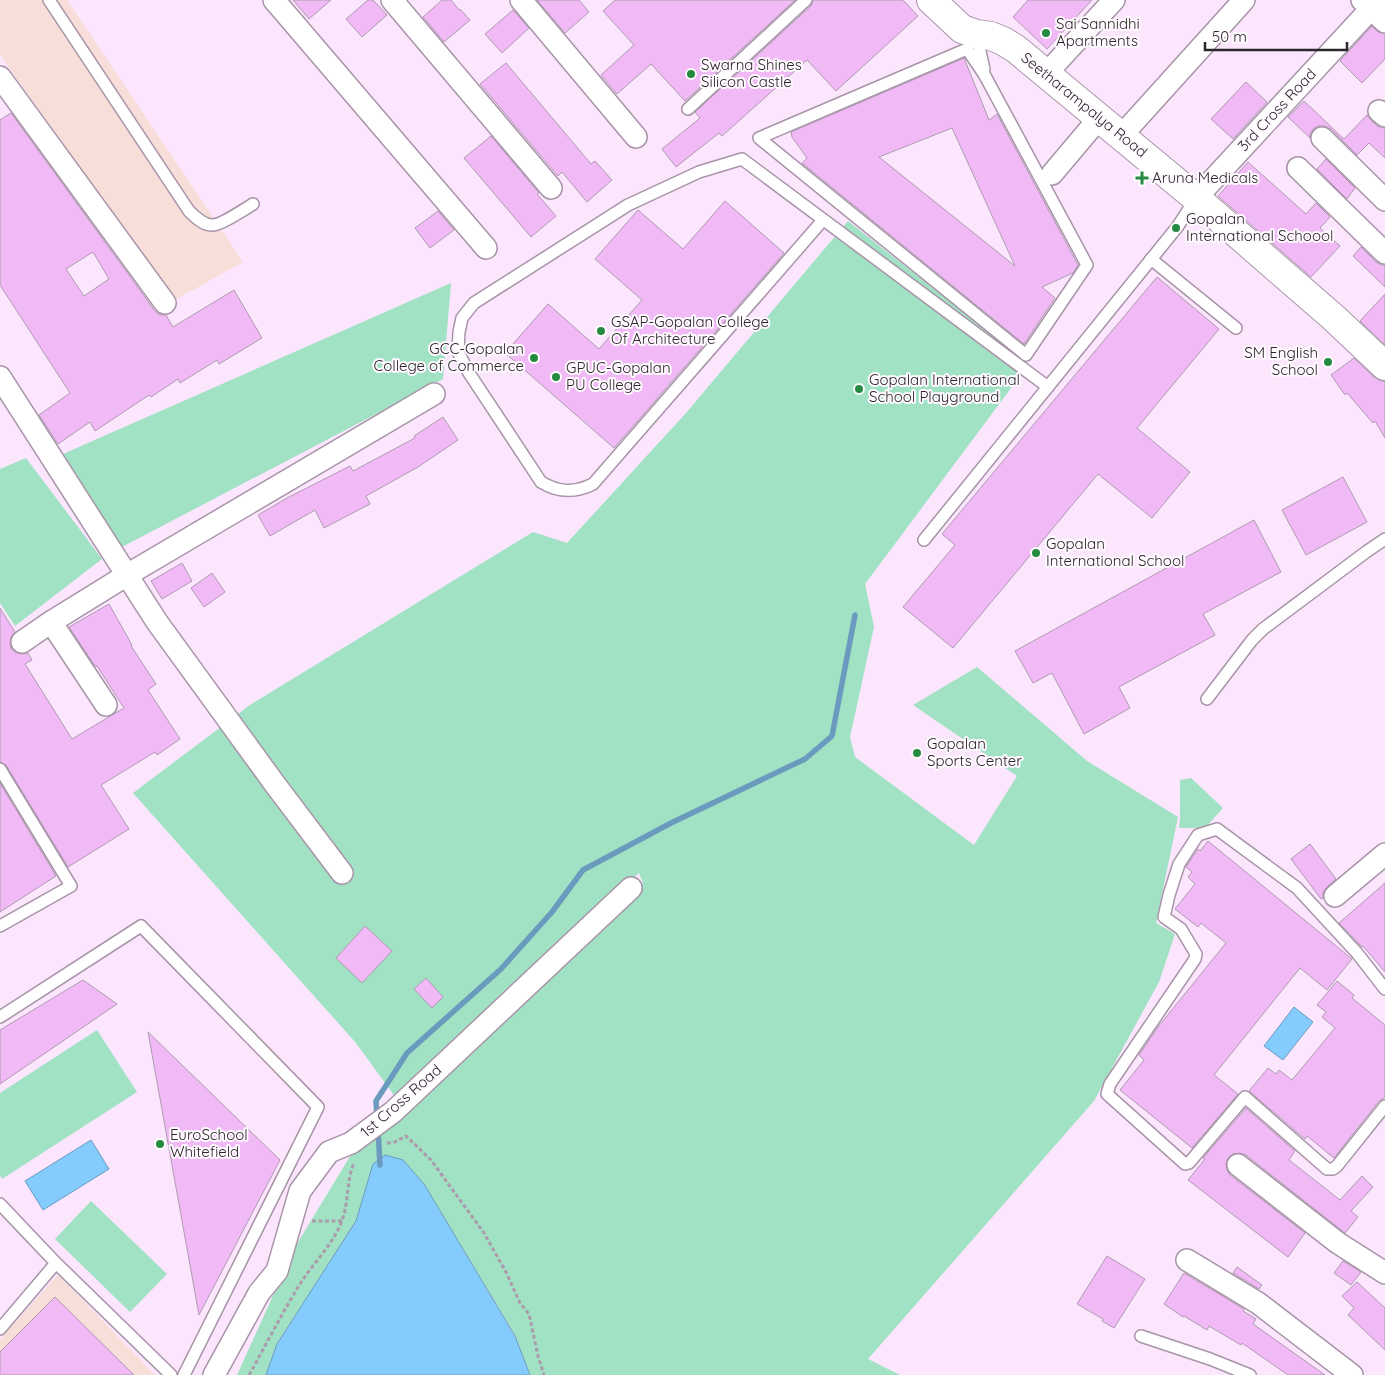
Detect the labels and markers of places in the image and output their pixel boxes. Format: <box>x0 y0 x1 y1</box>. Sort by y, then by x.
place label: Sai Sannidhi Apartments <box>1056 14 1140 50</box>
marker: Sai Sannidhi Apartments <box>1040 27 1052 39</box>
place label: Swarna Shines Silicon Castle <box>701 55 802 91</box>
marker: Swarna Shines Silicon Castle <box>685 68 697 80</box>
place label: Aruna Medicals <box>1152 168 1258 187</box>
marker: Aruna Medicals <box>1136 172 1148 184</box>
place label: Gopalan International Schoool <box>1186 209 1333 245</box>
marker: Gopalan International Schoool <box>1170 222 1182 234</box>
place label: GSAP-Gopalan College Of Architecture <box>611 312 769 348</box>
marker: GSAP-Gopalan College Of Architecture <box>595 325 607 337</box>
place label: GCC-Gopalan College of Commerce <box>373 339 524 375</box>
place label: SM English School <box>1244 343 1318 379</box>
marker: GCC-Gopalan College of Commerce <box>528 352 540 364</box>
marker: SM English School <box>1322 356 1334 368</box>
place label: GPUC-Gopalan PU College <box>566 358 671 394</box>
place label: Gopalan International School Playground <box>869 370 1020 406</box>
marker: GPUC-Gopalan PU College <box>550 371 562 383</box>
marker: Gopalan International School Playground <box>853 383 865 395</box>
place label: Gopalan International School <box>1046 534 1184 570</box>
marker: Gopalan International School <box>1030 547 1042 559</box>
place label: Gopalan Sports Center <box>927 734 1022 770</box>
marker: Gopalan Sports Center <box>911 747 923 759</box>
place label: EuroSchool Whitefield <box>170 1125 248 1161</box>
marker: EuroSchool Whitefield <box>154 1138 166 1150</box>

